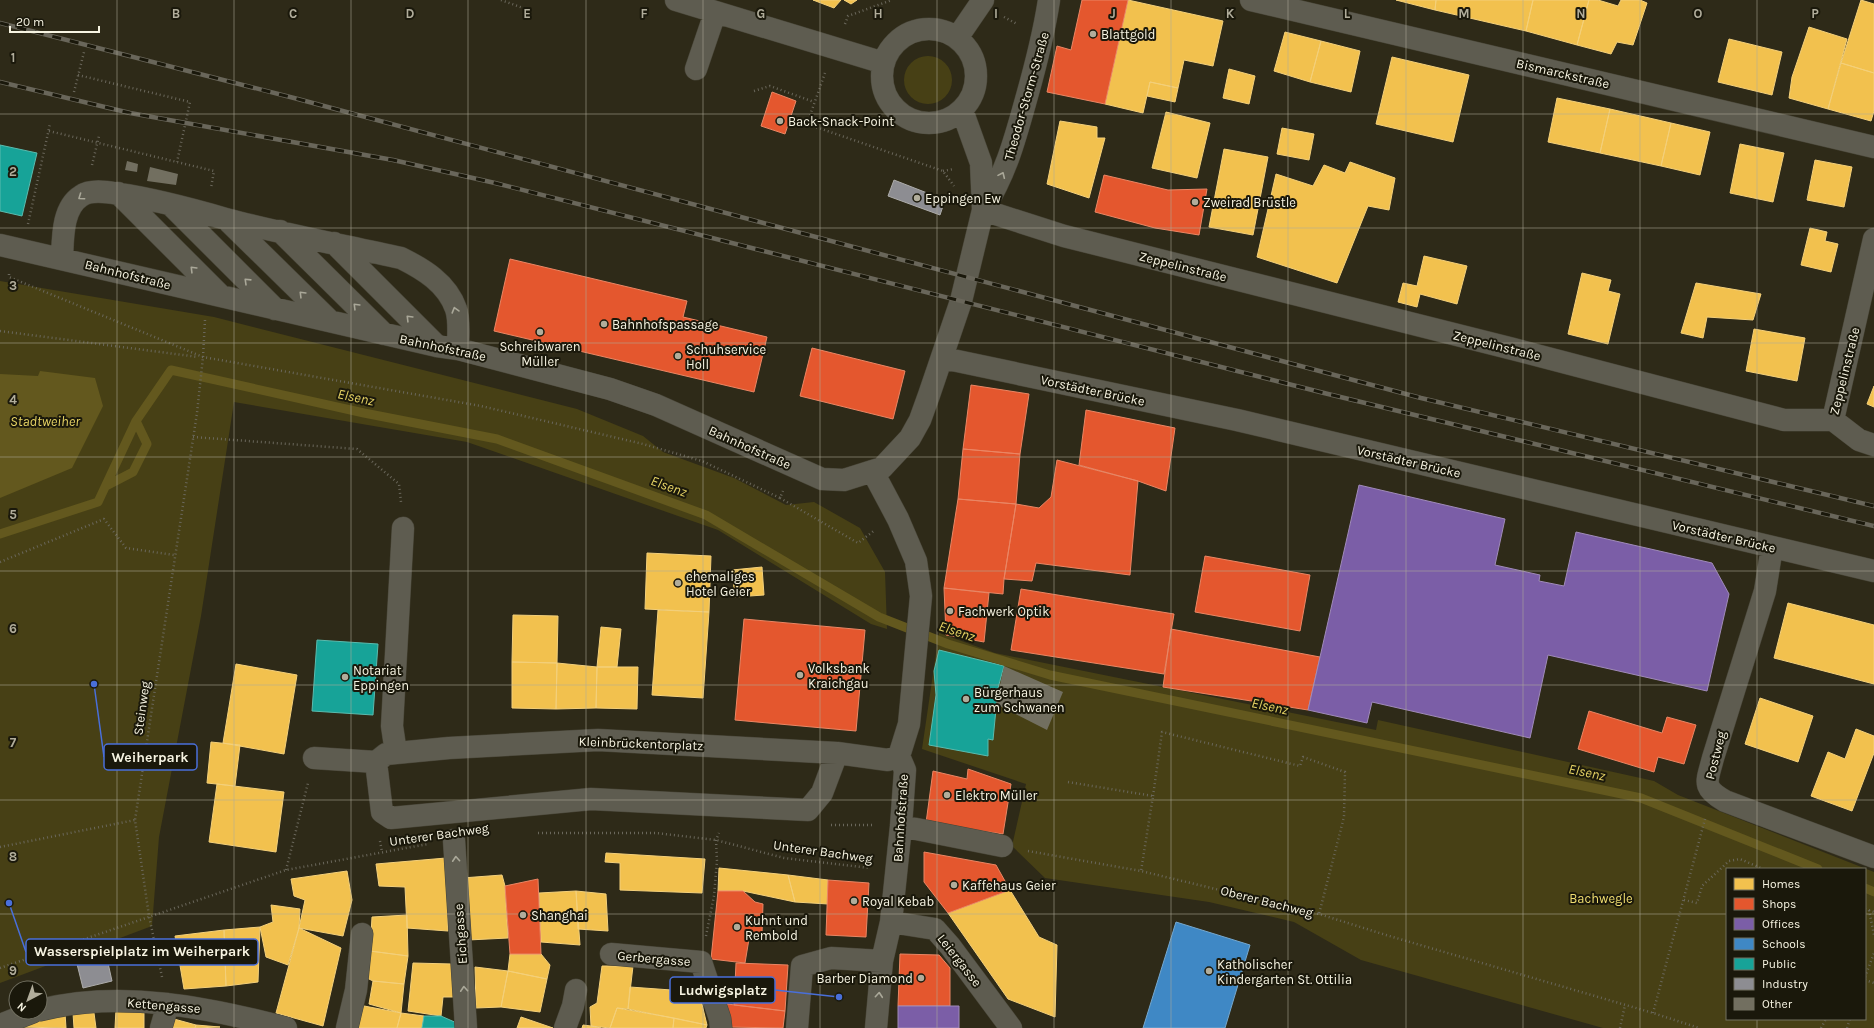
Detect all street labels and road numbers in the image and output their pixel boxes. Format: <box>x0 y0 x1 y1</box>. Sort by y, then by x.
street label: Theodor-Storm-Straße <box>1001 30 1052 162</box>
street label: Bismarckstraße <box>1515 55 1611 92</box>
street label: Zeppelinstraße <box>1137 248 1229 285</box>
street label: Bahnhofstraße <box>83 257 173 293</box>
street label: Zeppelinstraße <box>1826 325 1863 417</box>
street label: Zeppelinstraße <box>1451 327 1543 364</box>
street label: Bahnhofstraße <box>398 331 488 364</box>
street label: Vorstädter Brücke <box>1039 372 1147 409</box>
street label: Bahnhofstraße <box>706 423 793 472</box>
street label: Vorstädter Brücke <box>1356 442 1463 481</box>
street label: Vorstädter Brücke <box>1671 517 1778 556</box>
street label: Steinweg <box>130 679 153 736</box>
street label: Postweg <box>1702 729 1729 781</box>
street label: Kleinbrückentorplatz <box>578 734 704 753</box>
street label: Bahnhofstraße <box>890 773 911 863</box>
street label: Unterer Bachweg <box>388 820 490 849</box>
street label: Unterer Bachweg <box>772 837 874 866</box>
street label: Oberer Bachweg <box>1219 883 1315 920</box>
street label: Eichgasse <box>451 903 470 965</box>
street label: Leiergasse <box>934 931 985 990</box>
street label: Gerbergasse <box>617 948 692 969</box>
street label: Kettengasse <box>127 995 202 1016</box>

